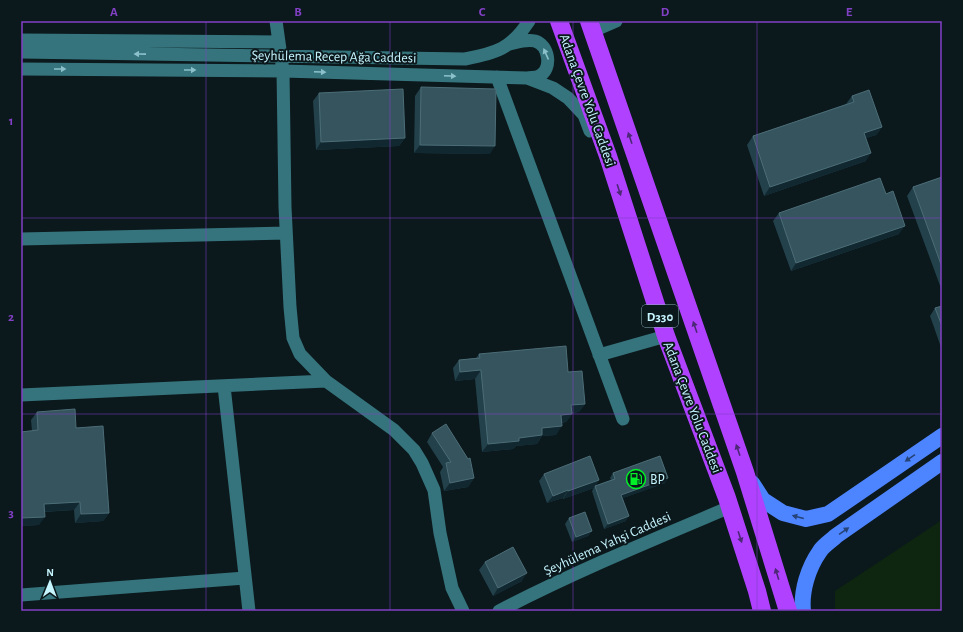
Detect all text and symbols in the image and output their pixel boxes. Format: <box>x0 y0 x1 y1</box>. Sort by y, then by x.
text: A <box>110 6 118 19</box>
text: B <box>294 6 302 19</box>
text: C <box>479 6 486 19</box>
text: D <box>661 6 670 19</box>
text: E <box>846 6 853 19</box>
street label: Adana Çevre Yolu Caddesi <box>557 32 618 168</box>
one-way arrow <box>543 48 549 60</box>
street label: Şeyhülema Recep Ağa Caddesi <box>251 49 417 65</box>
one-way arrow <box>133 51 146 57</box>
one-way arrow <box>54 66 67 72</box>
one-way arrow <box>184 67 197 73</box>
one-way arrow <box>314 68 326 75</box>
one-way arrow <box>444 72 456 79</box>
text: 1 <box>9 115 13 128</box>
one-way arrow <box>626 132 632 144</box>
one-way arrow <box>616 184 622 196</box>
road number: D330 <box>642 305 678 327</box>
text: 2 <box>8 311 14 324</box>
one-way arrow <box>692 320 698 332</box>
street label: Adana Çevre Yolu Caddesi <box>661 340 724 475</box>
one-way arrow <box>734 443 740 455</box>
one-way arrow <box>905 454 915 462</box>
fuel station icon: BP <box>625 468 647 490</box>
place label: BP <box>650 473 665 487</box>
text: 3 <box>8 507 14 520</box>
street label: Şeyhülema Yahşi Caddesi <box>542 510 673 578</box>
one-way arrow <box>791 514 803 520</box>
one-way arrow <box>838 527 849 535</box>
one-way arrow <box>737 532 743 544</box>
north arrow <box>30 562 70 602</box>
text: N <box>46 567 54 578</box>
one-way arrow <box>774 567 780 579</box>

